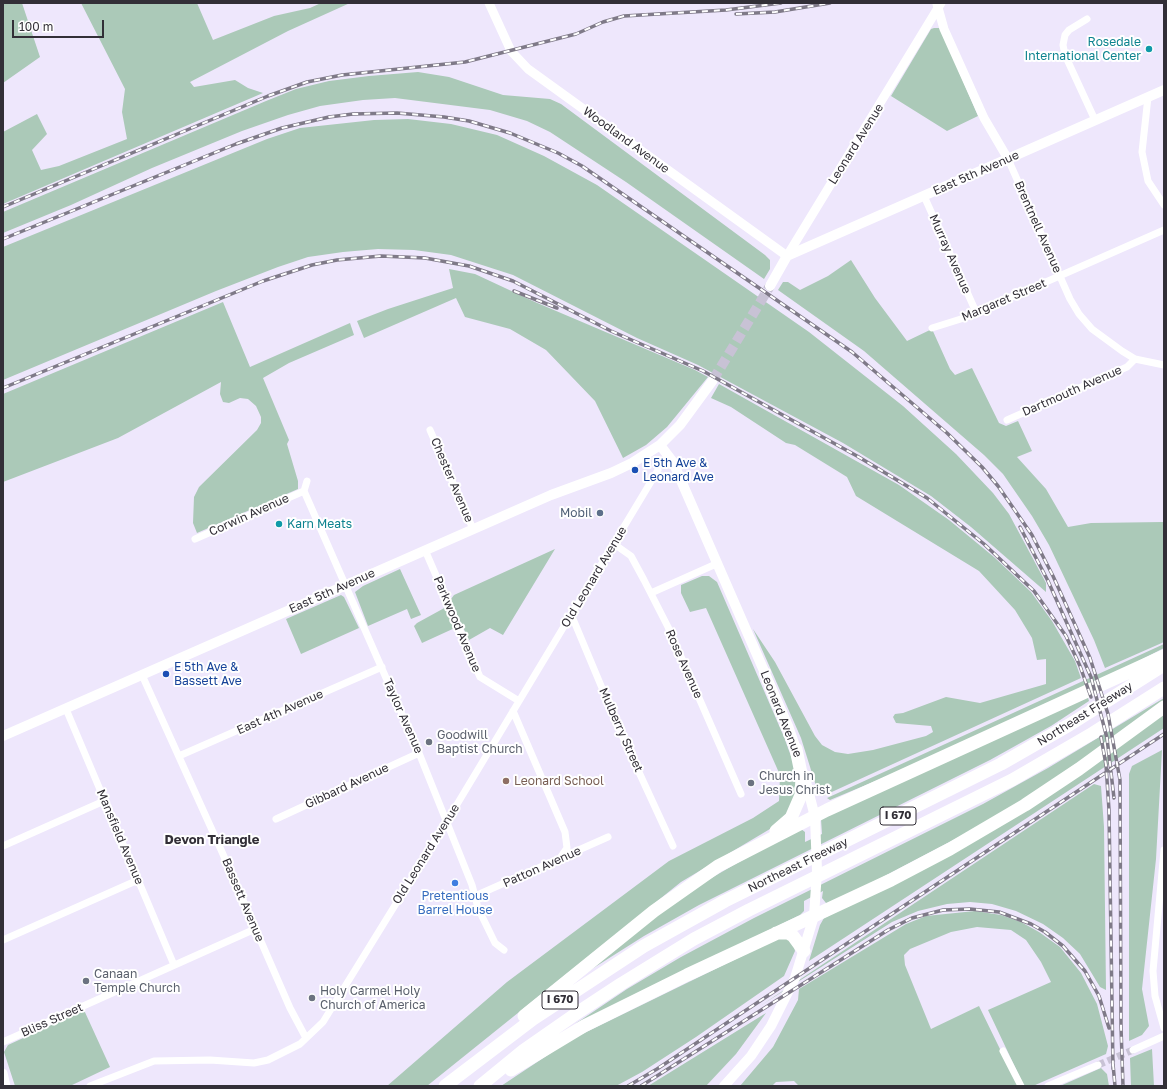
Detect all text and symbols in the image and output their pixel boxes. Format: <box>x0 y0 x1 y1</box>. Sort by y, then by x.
scale bar <box>14 12 106 38</box>
text: 100 m <box>19 19 53 34</box>
place label: Rosedale International Center <box>1024 35 1141 63</box>
marker: Rosedale International Center <box>1144 44 1154 54</box>
street label: Leonard Avenue <box>825 101 887 187</box>
street label: Woodland Avenue <box>580 104 672 176</box>
street label: East 5th Avenue <box>931 148 1021 198</box>
street label: Brentnell Avenue <box>1011 179 1065 275</box>
street label: Murray Avenue <box>926 212 974 296</box>
street label: Margaret Street <box>959 276 1049 324</box>
street label: Dartmouth Avenue <box>1020 363 1124 419</box>
street label: Chester Avenue <box>428 435 476 525</box>
place label: E 5th Ave & Leonard Ave <box>643 456 714 484</box>
marker: E 5th Ave & Leonard Ave <box>630 465 640 475</box>
street label: Corwin Avenue <box>207 491 291 539</box>
place label: Mobil <box>560 506 592 520</box>
marker: Mobil <box>595 508 605 518</box>
place label: Karn Meats <box>287 517 352 531</box>
marker: Karn Meats <box>274 519 284 529</box>
street label: Old Leonard Avenue <box>558 524 630 630</box>
street label: East 5th Avenue <box>287 566 377 616</box>
street label: Parkwood Avenue <box>430 574 484 674</box>
street label: Rose Avenue <box>662 627 706 701</box>
place label: E 5th Ave & Bassett Ave <box>174 660 242 688</box>
street label: Leonard Avenue <box>757 668 805 760</box>
marker: E 5th Ave & Bassett Ave <box>161 669 171 679</box>
street label: Taylor Avenue <box>380 676 426 756</box>
street label: Northeast Freeway <box>1035 679 1135 749</box>
street label: Mulberry Street <box>596 686 646 774</box>
street label: East 4th Avenue <box>235 687 325 737</box>
place label: Goodwill Baptist Church <box>437 728 523 756</box>
marker: Goodwill Baptist Church <box>424 737 434 747</box>
street label: Gibbard Avenue <box>303 760 391 812</box>
place label: Church in Jesus Christ <box>759 769 830 797</box>
place label: Leonard School <box>514 774 604 788</box>
marker: Leonard School <box>501 776 511 786</box>
marker: Church in Jesus Christ <box>746 778 756 788</box>
street label: Mansfield Avenue <box>93 787 147 887</box>
street label: Old Leonard Avenue <box>389 801 463 907</box>
road number: I 670 <box>880 807 916 825</box>
district label: Devon Triangle <box>164 832 260 848</box>
street label: Northeast Freeway <box>746 835 850 895</box>
street label: Patton Avenue <box>501 843 583 891</box>
street label: Bassett Avenue <box>219 856 267 944</box>
marker: Pretentious Barrel House <box>450 878 460 888</box>
place label: Pretentious Barrel House <box>418 889 492 917</box>
place label: Canaan Temple Church <box>94 967 180 995</box>
marker: Canaan Temple Church <box>81 976 91 986</box>
place label: Holy Carmel Holy Church of America <box>320 984 426 1012</box>
road number: I 670 <box>542 991 578 1009</box>
marker: Holy Carmel Holy Church of America <box>307 993 317 1003</box>
street label: Bliss Street <box>19 1000 85 1040</box>

